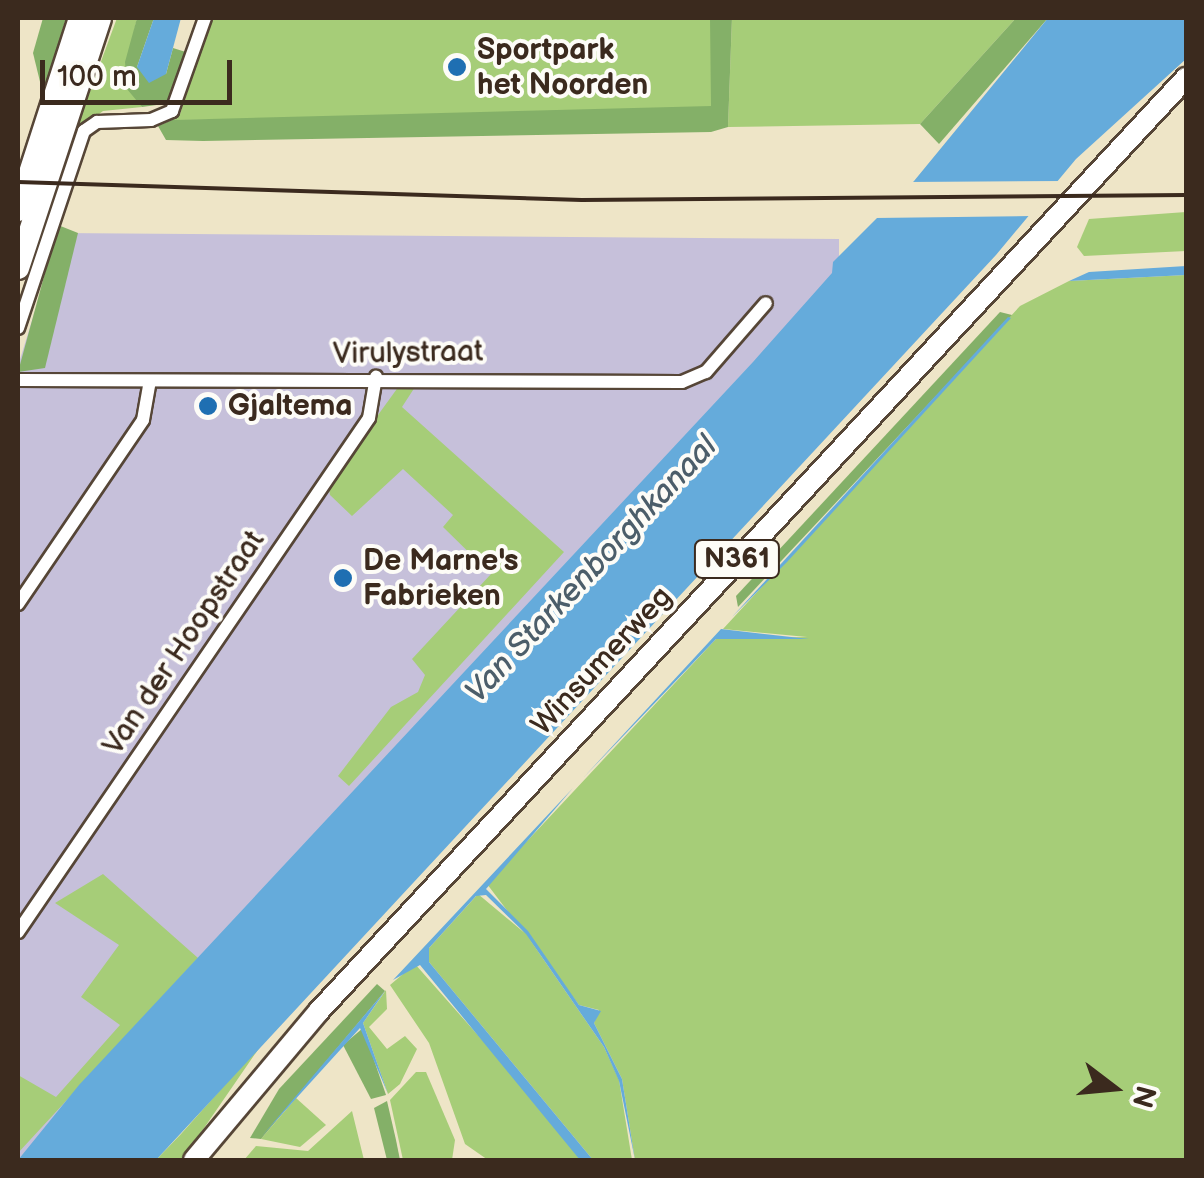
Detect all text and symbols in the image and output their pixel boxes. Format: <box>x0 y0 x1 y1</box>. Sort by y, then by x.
place label: Sportpark het Noorden <box>477 32 648 102</box>
scale bar <box>45 40 238 102</box>
marker: Sportpark het Noorden <box>446 56 468 78</box>
text: 100 m <box>57 59 137 95</box>
street label: Virulystraat <box>332 334 484 372</box>
place label: Gjaltema <box>228 388 352 424</box>
marker: Gjaltema <box>197 395 219 417</box>
water label: Van Starkenborghkanaal <box>458 428 726 712</box>
street label: Van der Hoopstraat <box>96 524 272 762</box>
road number: N361 <box>692 536 782 582</box>
place label: De Marne's Fabrieken <box>363 543 519 614</box>
marker: De Marne's Fabrieken <box>332 567 354 589</box>
street label: Winsumerweg <box>524 579 680 743</box>
north arrow <box>1064 1038 1164 1138</box>
text: N <box>1125 1082 1162 1111</box>

